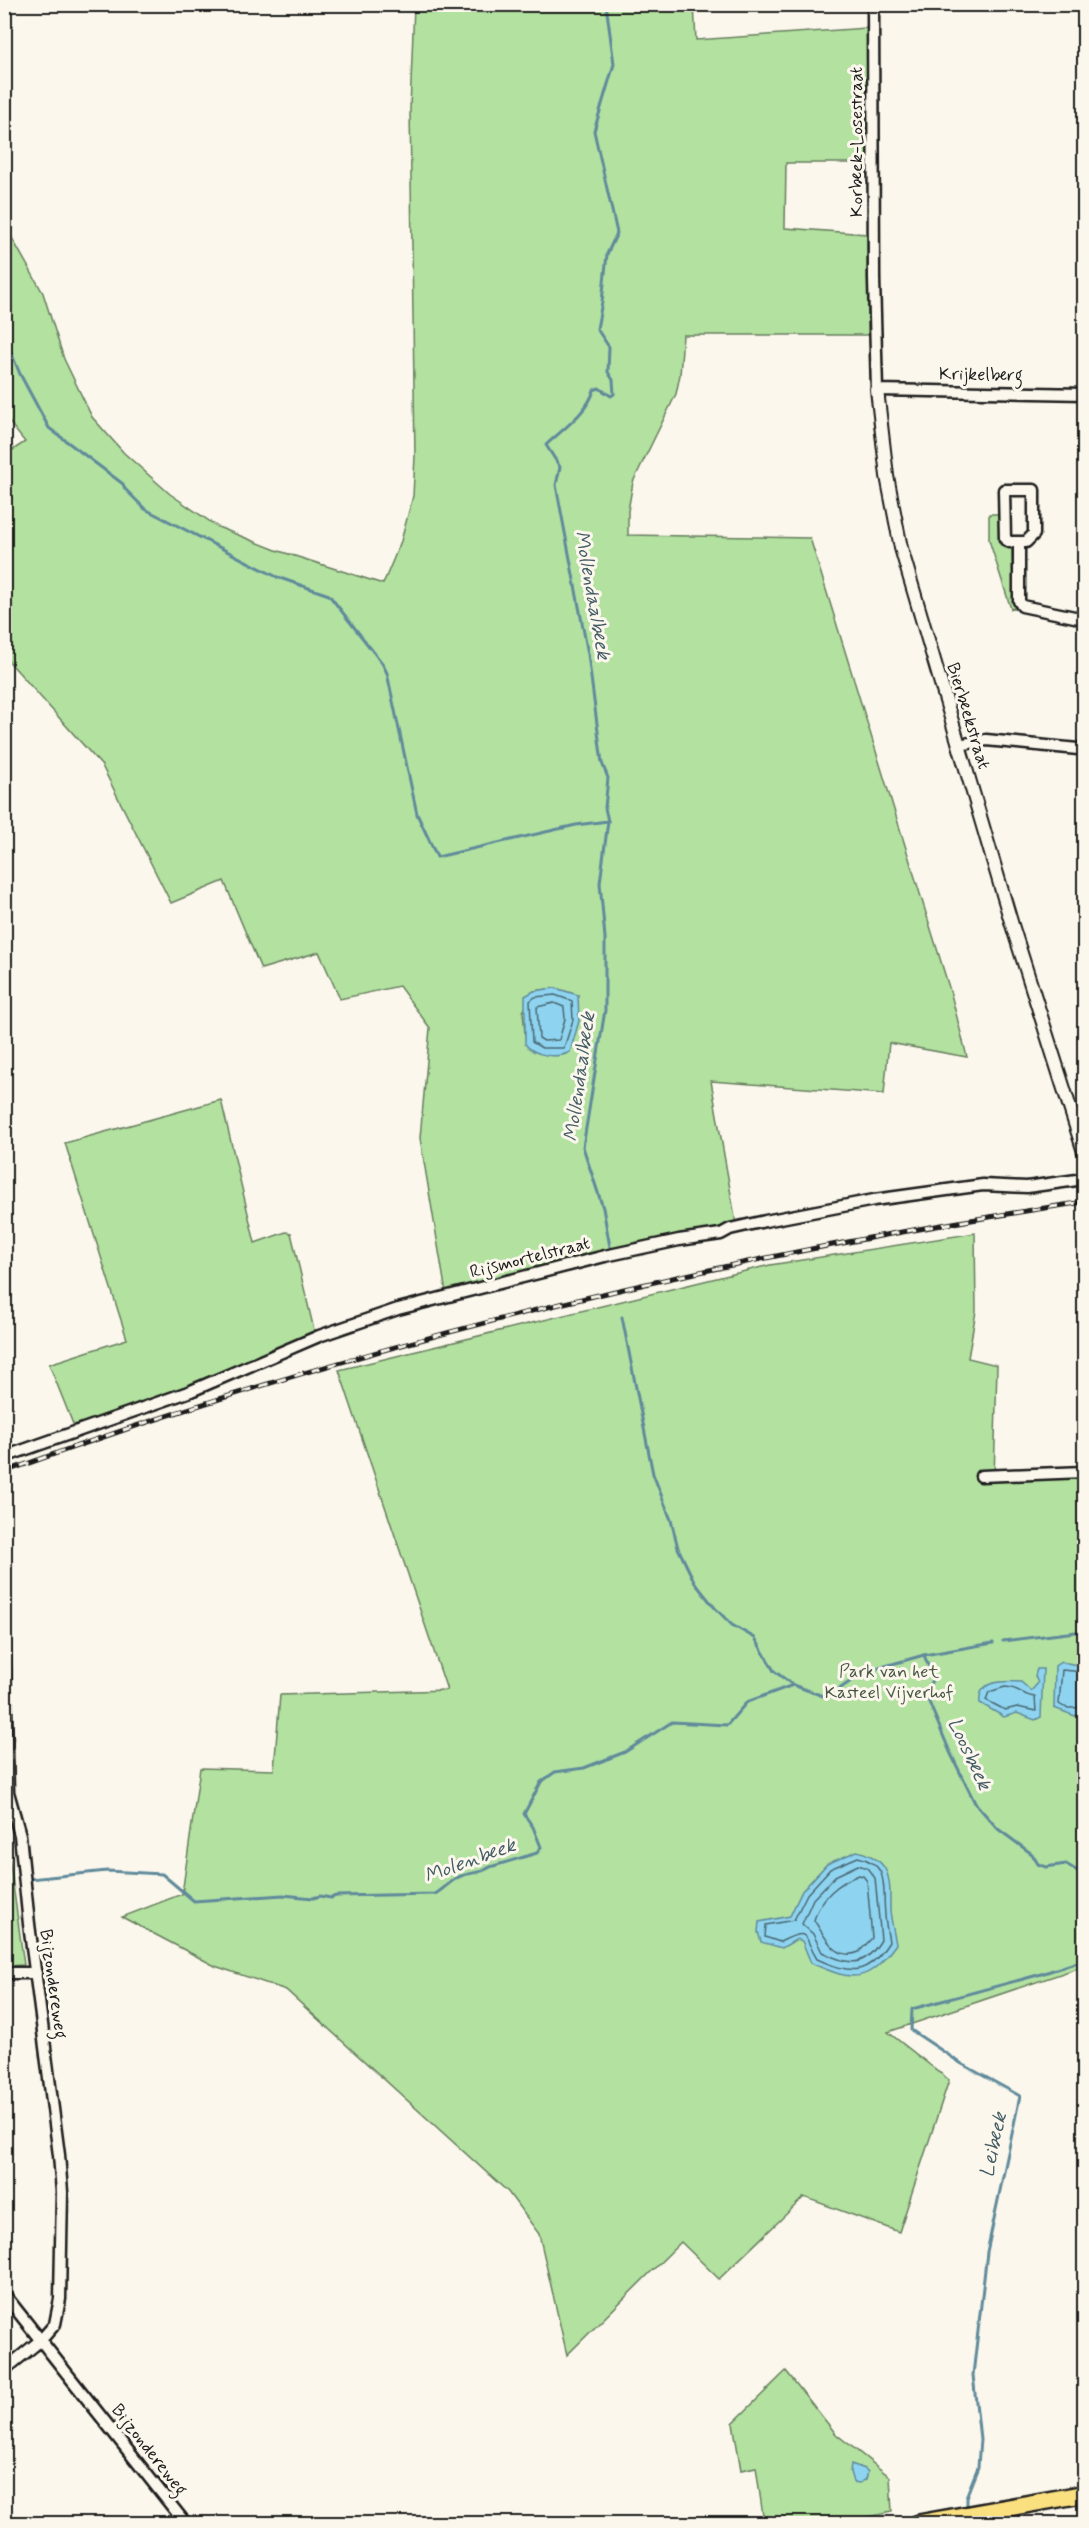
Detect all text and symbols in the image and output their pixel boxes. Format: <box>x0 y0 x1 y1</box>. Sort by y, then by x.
street label: Korbeek-Losestraat <box>845 67 869 217</box>
street label: Krijkelberg <box>939 362 1023 390</box>
water label: Mollendaalbeek <box>567 529 617 663</box>
street label: Bierbeekstraat <box>940 660 996 773</box>
water label: Mollendaalbeek <box>558 1009 603 1143</box>
street label: Rijsmortelstraat <box>467 1231 593 1285</box>
park label: Park van het Kasteel Vijverhof <box>824 1660 954 1705</box>
water label: Loosbeek <box>941 1714 998 1796</box>
water label: Molenbeek <box>420 1831 521 1890</box>
street label: Bijzondereweg <box>31 1928 73 2041</box>
water label: Leibeek <box>974 2108 1014 2180</box>
street label: Bijzondereweg <box>104 2399 193 2502</box>

